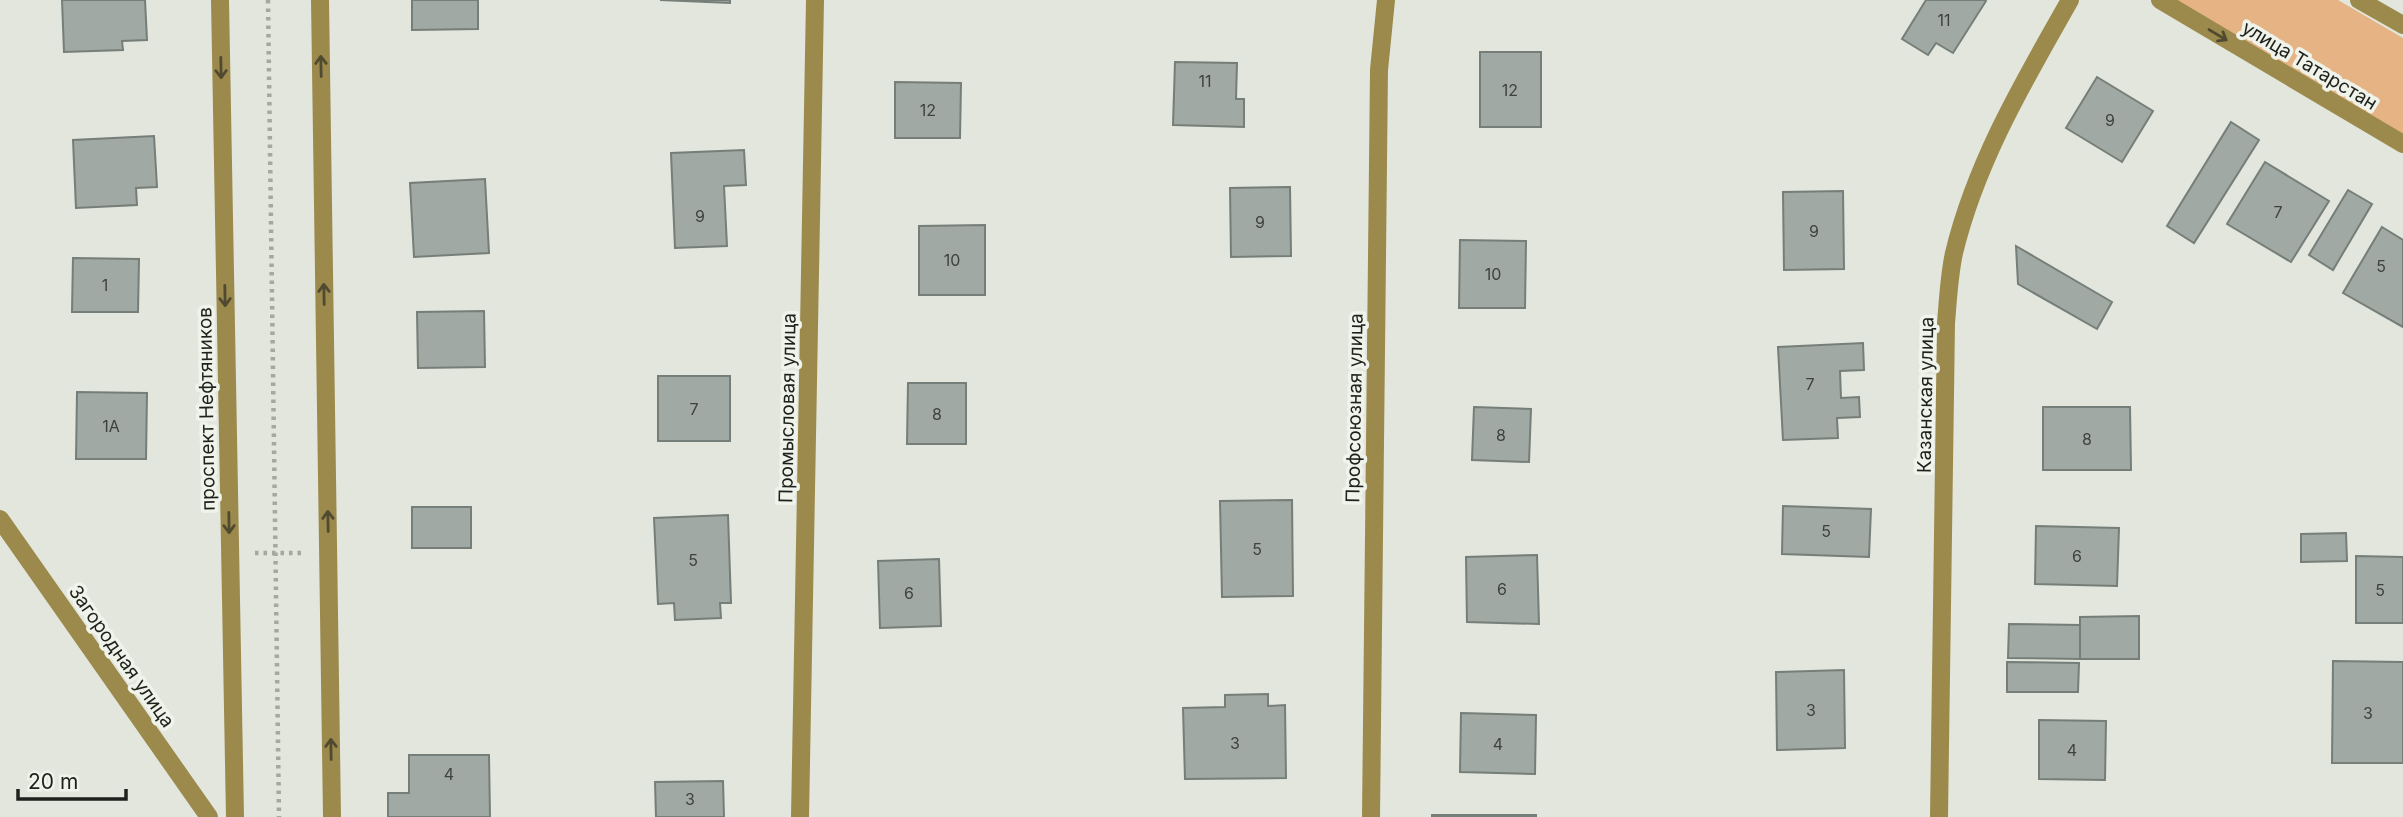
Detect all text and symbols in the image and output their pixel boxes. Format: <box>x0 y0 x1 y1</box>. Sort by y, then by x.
house number: 11 <box>1937 10 1951 30</box>
street label: улица Татарстан <box>2238 16 2382 115</box>
one-way arrow <box>2208 28 2228 42</box>
one-way arrow <box>315 55 328 78</box>
one-way arrow <box>214 56 228 79</box>
house number: 11 <box>1198 71 1212 91</box>
house number: 12 <box>1502 80 1518 100</box>
house number: 12 <box>920 100 936 120</box>
house number: 9 <box>2105 110 2115 130</box>
house number: 7 <box>2273 202 2283 222</box>
house number: 9 <box>695 206 705 226</box>
house number: 9 <box>1255 212 1265 232</box>
house number: 9 <box>1809 221 1819 241</box>
house number: 10 <box>944 250 960 270</box>
house number: 5 <box>2376 256 2386 276</box>
house number: 10 <box>1485 264 1501 284</box>
house number: 1 <box>102 275 108 295</box>
one-way arrow <box>318 283 331 306</box>
one-way arrow <box>218 284 232 307</box>
street label: проспект Нефтяников <box>193 307 220 511</box>
street label: Промысловая улица <box>774 313 801 503</box>
street label: Профсоюзная улица <box>1341 313 1368 503</box>
street label: Казанская улица <box>1913 317 1938 473</box>
house number: 7 <box>1805 374 1815 394</box>
house number: 7 <box>689 399 699 419</box>
house number: 8 <box>932 404 942 424</box>
house number: 1А <box>102 416 120 436</box>
house number: 8 <box>1496 425 1506 445</box>
house number: 8 <box>2082 429 2092 449</box>
one-way arrow <box>321 510 334 533</box>
one-way arrow <box>222 511 236 534</box>
house number: 5 <box>1821 521 1831 541</box>
house number: 5 <box>1252 539 1262 559</box>
house number: 6 <box>2072 546 2082 566</box>
house number: 5 <box>688 550 698 570</box>
house number: 6 <box>1497 579 1507 599</box>
house number: 5 <box>2375 580 2385 600</box>
street label: Загородная улица <box>64 581 179 732</box>
house number: 6 <box>904 583 914 603</box>
house number: 3 <box>1806 700 1816 720</box>
house number: 3 <box>2363 703 2373 723</box>
house number: 3 <box>1230 733 1240 753</box>
house number: 4 <box>1493 734 1503 754</box>
one-way arrow <box>324 738 337 761</box>
house number: 4 <box>2067 740 2077 760</box>
scale bar <box>18 758 126 802</box>
house number: 4 <box>444 764 454 784</box>
text: 20 m <box>28 769 78 794</box>
house number: 3 <box>685 789 695 809</box>

